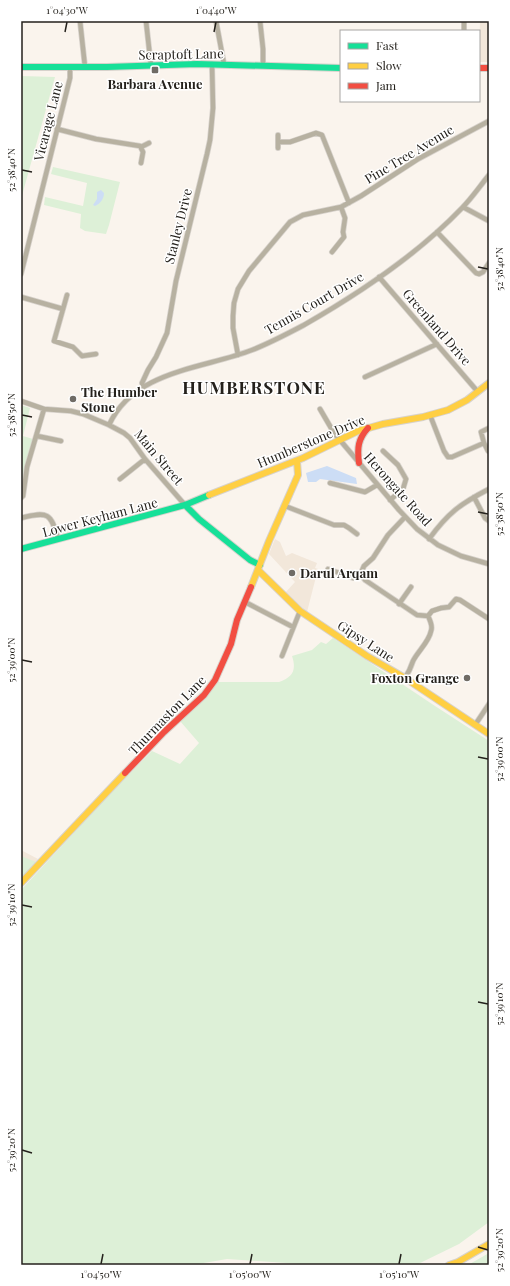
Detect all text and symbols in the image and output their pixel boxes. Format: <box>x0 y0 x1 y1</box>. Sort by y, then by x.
text: 1°04'30"W <box>46 3 89 17</box>
text: 1°04'40"W <box>195 3 238 17</box>
legend <box>340 30 480 102</box>
text: Fast <box>376 37 399 53</box>
street label: Scraptoft Lane <box>138 44 224 63</box>
text: Slow <box>376 57 402 73</box>
marker: Barbara Avenue <box>150 65 160 75</box>
place label: Barbara Avenue <box>108 75 203 92</box>
text: Jam <box>375 77 397 93</box>
street label: Vicarage Lane <box>29 79 66 164</box>
street label: Pine Tree Avenue <box>361 120 457 187</box>
text: 52°38'40"N <box>4 148 18 192</box>
street label: Stanley Drive <box>160 186 195 265</box>
text: 52°38'40"N <box>492 247 506 291</box>
street label: Tennis Court Drive <box>261 267 367 338</box>
street label: Greenland Drive <box>399 285 476 369</box>
district label: HUMBERSTONE <box>182 376 326 398</box>
place label: The Humber Stone <box>81 383 157 415</box>
text: 52°38'50"N <box>4 393 18 437</box>
marker: The Humber Stone <box>68 394 78 404</box>
street label: Humberstone Drive <box>254 410 368 471</box>
street label: Main Street <box>131 425 188 488</box>
street label: Herongate Road <box>361 448 436 529</box>
text: 52°38'50"N <box>492 492 506 536</box>
street label: Lower Keyham Lane <box>40 493 160 540</box>
place label: Darul Arqam <box>300 564 378 581</box>
marker: Darul Arqam <box>287 568 297 578</box>
street label: Gipsy Lane <box>335 616 398 665</box>
text: 52°39'00"N <box>4 638 18 682</box>
place label: Foxton Grange <box>371 669 459 686</box>
street label: Thurmaston Lane <box>124 671 209 758</box>
marker: Foxton Grange <box>462 673 472 683</box>
text: 52°39'00"N <box>492 737 506 781</box>
text: 52°39'10"N <box>4 884 18 926</box>
text: 52°39'10"N <box>492 983 506 1025</box>
text: 52°39'20"N <box>4 1128 18 1172</box>
text: 52°39'20"N <box>492 1228 506 1272</box>
text: 1°04'50"W <box>80 1267 123 1281</box>
text: 1°05'00"W <box>229 1267 272 1281</box>
text: 1°05'10"W <box>379 1267 420 1281</box>

